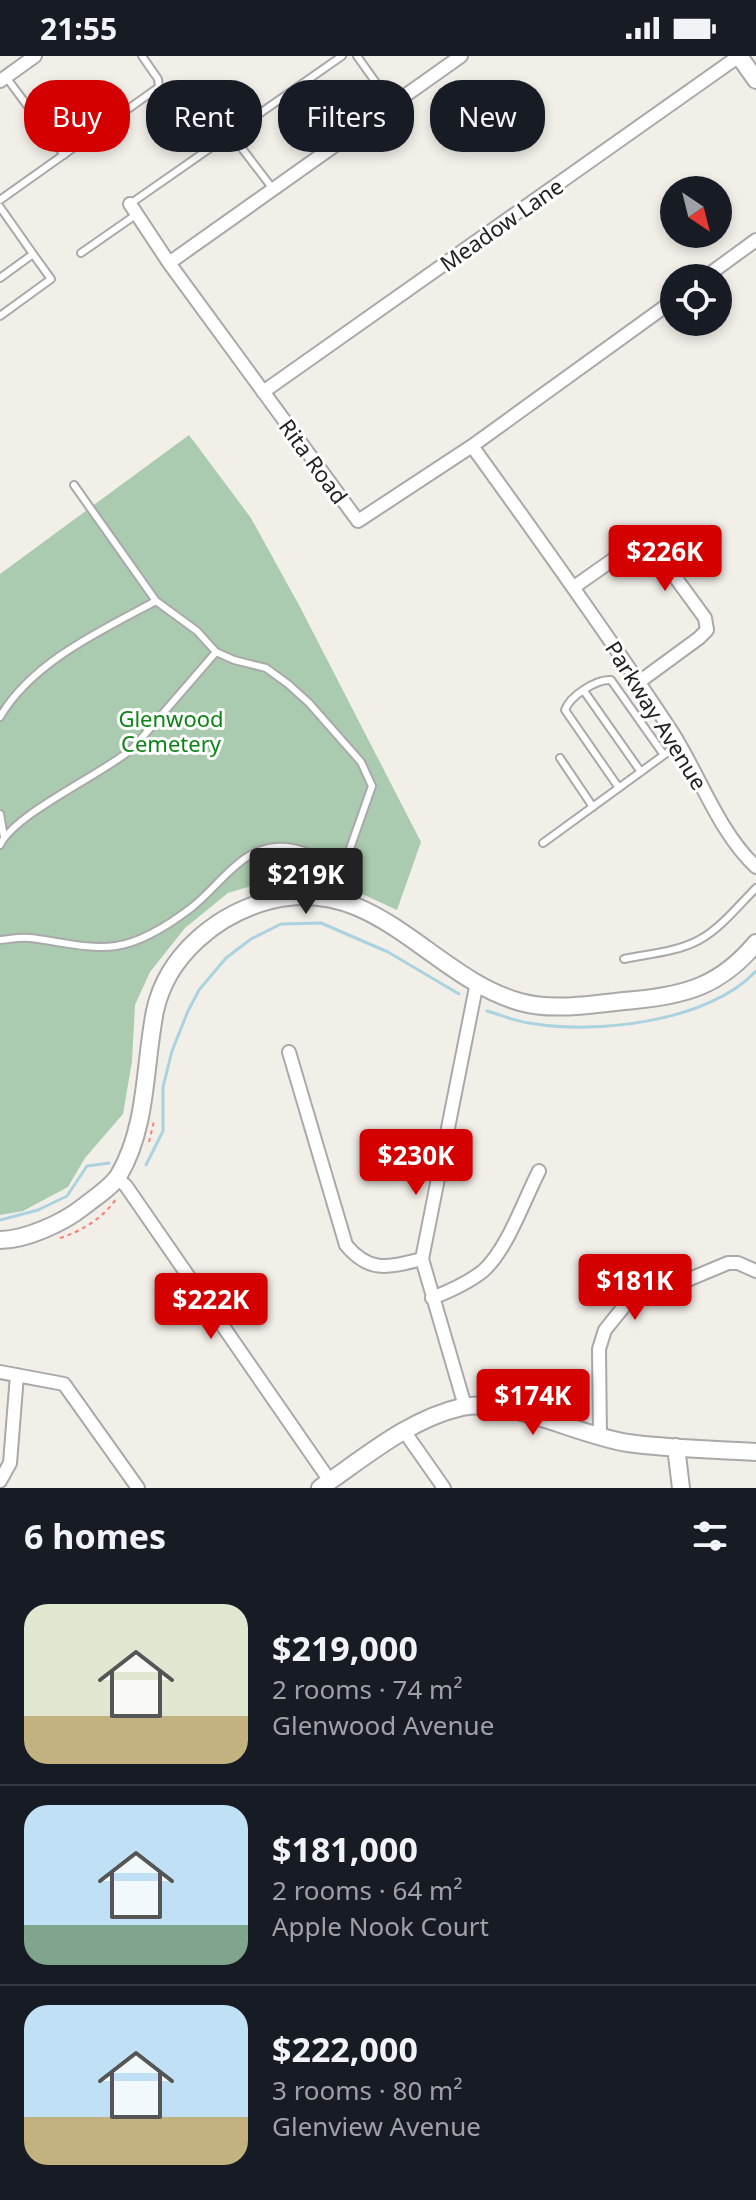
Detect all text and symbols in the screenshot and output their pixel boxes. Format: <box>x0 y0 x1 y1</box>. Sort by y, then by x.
text: 21:55 <box>40 8 117 49</box>
chip: Buy <box>24 80 130 152</box>
chip: Rent <box>146 80 262 152</box>
chip: Filters <box>278 80 414 152</box>
chip: New <box>430 80 545 152</box>
street label: Meadow Lane <box>433 170 569 278</box>
north arrow <box>660 176 732 248</box>
map controls <box>660 176 732 336</box>
button: locate <box>660 264 732 336</box>
street label: Rita Road <box>273 412 355 510</box>
pin: $226K <box>609 525 721 593</box>
text: $226K <box>627 533 703 569</box>
street label: Parkway Avenue <box>599 635 715 795</box>
park label: Glenwood Cemetery <box>118 703 224 758</box>
pin: $219K <box>250 848 362 916</box>
text: $219K <box>268 856 344 892</box>
pin: $230K <box>360 1129 472 1197</box>
text: $230K <box>378 1137 454 1173</box>
pin: $181K <box>579 1254 691 1322</box>
text: $181K <box>597 1262 673 1298</box>
pin: $222K <box>155 1273 267 1341</box>
text: $222K <box>173 1281 249 1317</box>
pin: $174K <box>477 1369 589 1437</box>
text: $174K <box>495 1377 571 1413</box>
text: 6 homes <box>24 1513 166 1559</box>
icon: filters <box>688 1514 732 1558</box>
text: $219,000 <box>272 1625 418 1671</box>
icon: home <box>88 1636 184 1732</box>
text: 2 rooms · 74 m² <box>272 1671 462 1707</box>
text: Glenwood Avenue <box>272 1707 494 1743</box>
text: $181,000 <box>272 1826 418 1872</box>
icon: home <box>88 1837 184 1933</box>
text: 2 rooms · 64 m² <box>272 1872 462 1908</box>
text: Apple Nook Court <box>272 1908 489 1944</box>
text: $222,000 <box>272 2026 418 2072</box>
icon: home <box>88 2037 184 2133</box>
text: 3 rooms · 80 m² <box>272 2072 462 2108</box>
text: Glenview Avenue <box>272 2108 481 2144</box>

